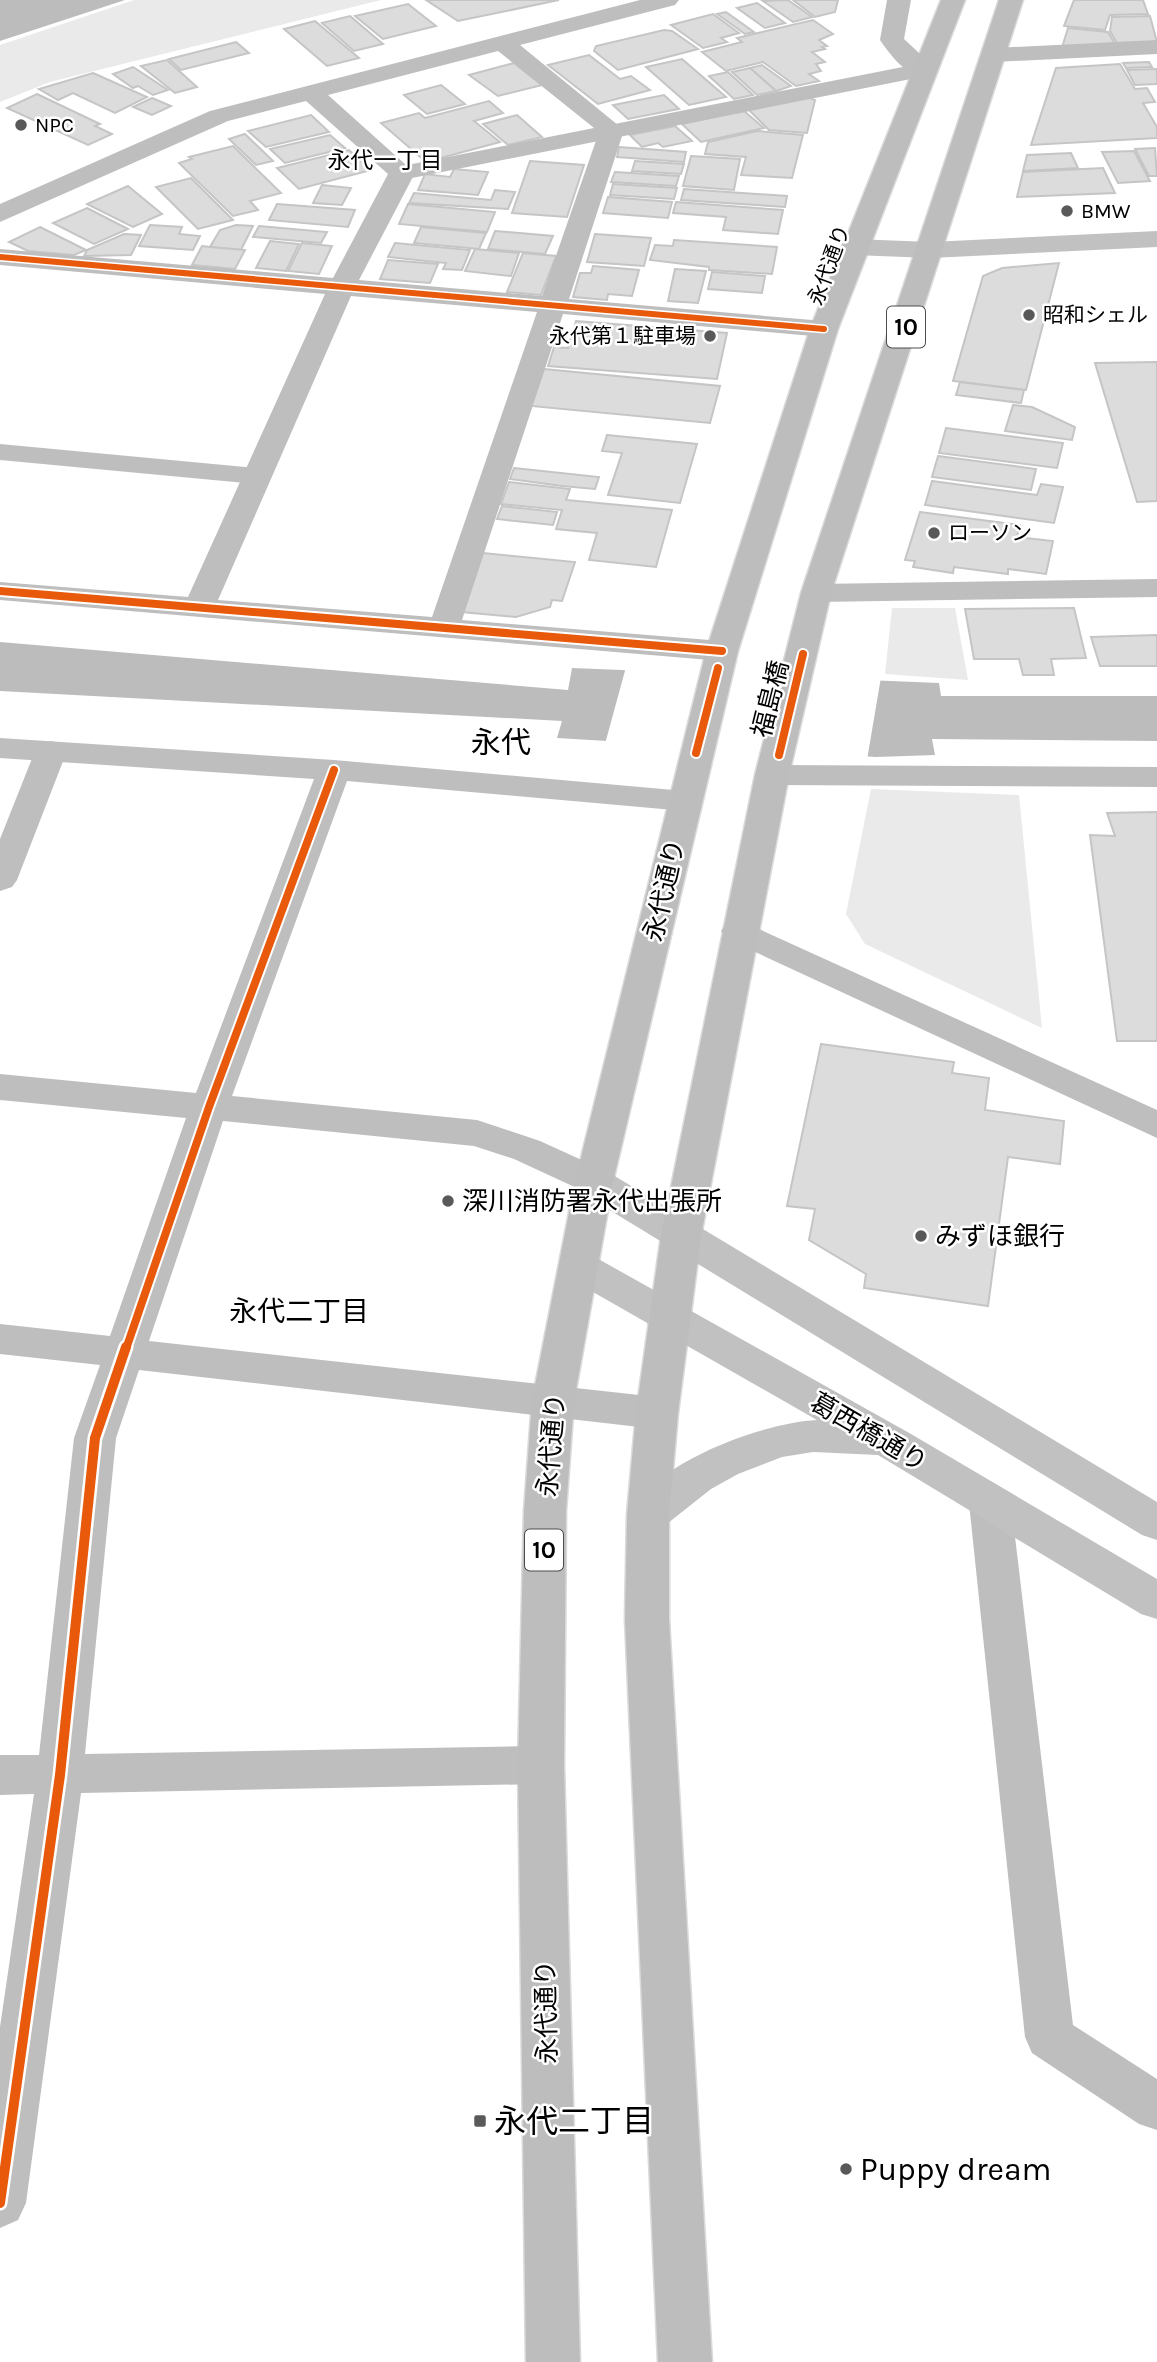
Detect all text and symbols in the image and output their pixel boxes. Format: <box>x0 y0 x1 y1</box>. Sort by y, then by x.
place label: NPC <box>35 113 74 137</box>
marker: NPC <box>13 117 29 133</box>
district label: 永代一丁目 <box>328 147 443 174</box>
place label: BMW <box>1081 199 1131 223</box>
marker: BMW <box>1059 203 1075 219</box>
street label: 永代通り <box>803 221 855 309</box>
place label: 昭和シェル <box>1043 303 1148 327</box>
road number: 10 <box>887 306 925 348</box>
marker: 昭和シェル <box>1021 307 1037 323</box>
place label: 永代第１駐車場 <box>549 324 696 348</box>
marker: 永代第１駐車場 <box>702 328 718 344</box>
place label: ローソン <box>948 521 1032 545</box>
marker: ローソン <box>926 525 942 541</box>
street label: 福島橋 <box>746 658 795 741</box>
district label: 永代 <box>471 725 531 761</box>
street label: 永代通り <box>638 836 691 944</box>
place label: 深川消防署永代出張所 <box>462 1186 722 1217</box>
marker: 深川消防署永代出張所 <box>440 1193 456 1209</box>
place label: みずほ銀行 <box>935 1221 1065 1252</box>
marker: みずほ銀行 <box>913 1228 929 1244</box>
district label: 永代二丁目 <box>229 1295 369 1328</box>
street label: 葛西橋通り <box>805 1387 933 1478</box>
street label: 永代通り <box>532 1392 571 1498</box>
road number: 10 <box>525 1530 563 1570</box>
street label: 永代通り <box>530 1960 563 2064</box>
place label: 永代二丁目 <box>494 2103 654 2140</box>
marker: 永代二丁目 <box>472 2113 488 2129</box>
place label: Puppy dream <box>860 2151 1052 2188</box>
marker: Puppy dream <box>838 2161 854 2177</box>

